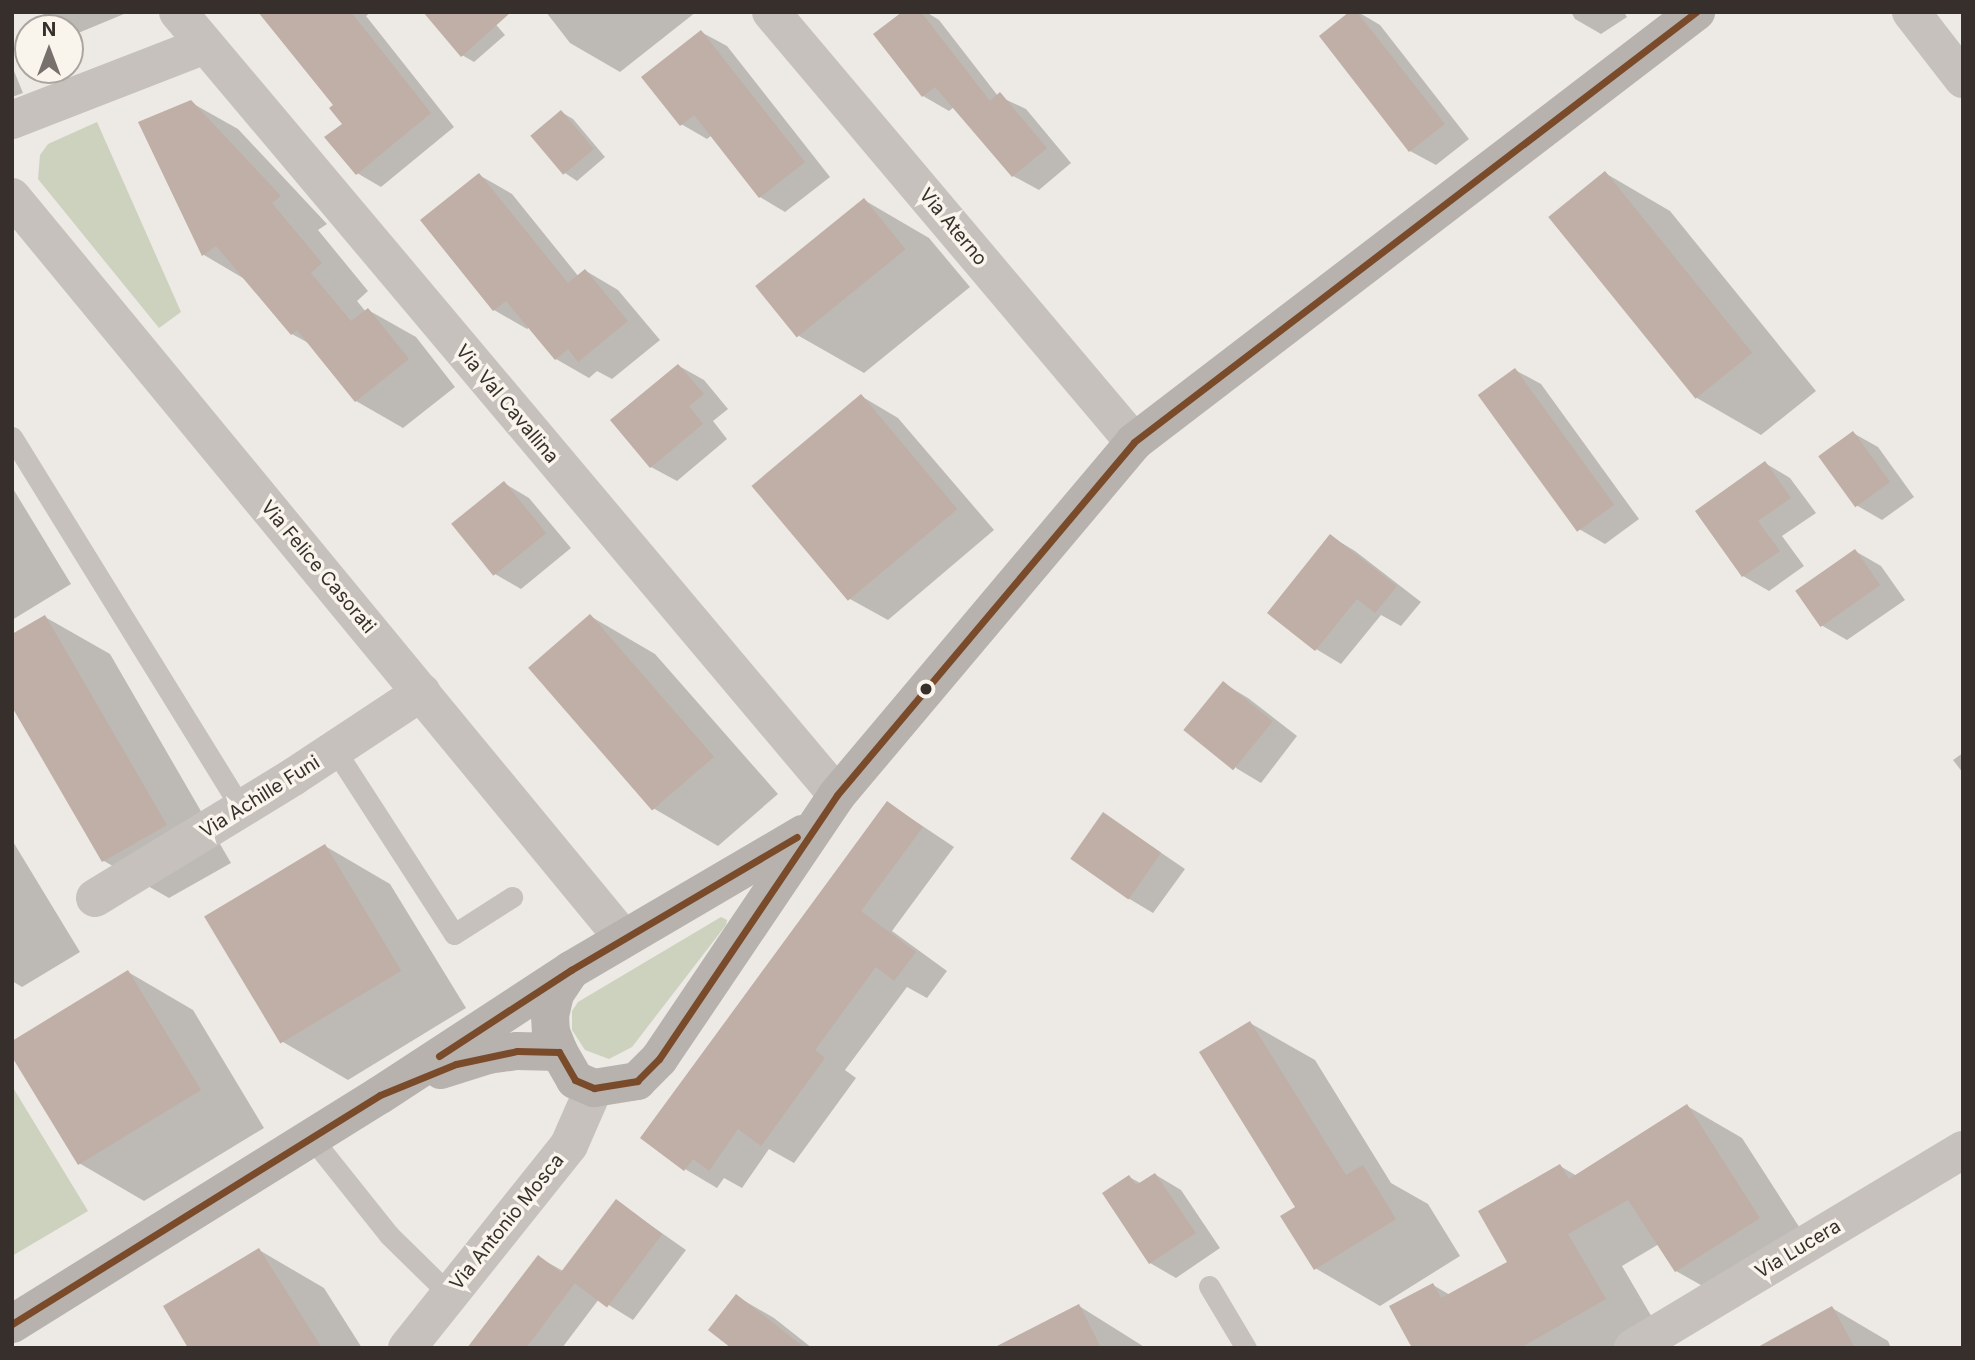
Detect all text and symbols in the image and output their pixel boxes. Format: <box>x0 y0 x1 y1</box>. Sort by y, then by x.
north arrow <box>14 14 84 84</box>
text: N <box>42 18 56 41</box>
street label: Via Aterno <box>914 184 992 270</box>
street label: Via Val Cavallina <box>451 340 563 468</box>
street label: Via Felice Casorati <box>256 496 380 638</box>
unlabelled marker <box>919 682 933 696</box>
street label: Via Achille Funi <box>196 751 324 843</box>
street label: Via Antonio Mosca <box>445 1149 569 1295</box>
street label: Via Lucera <box>1751 1215 1845 1283</box>

